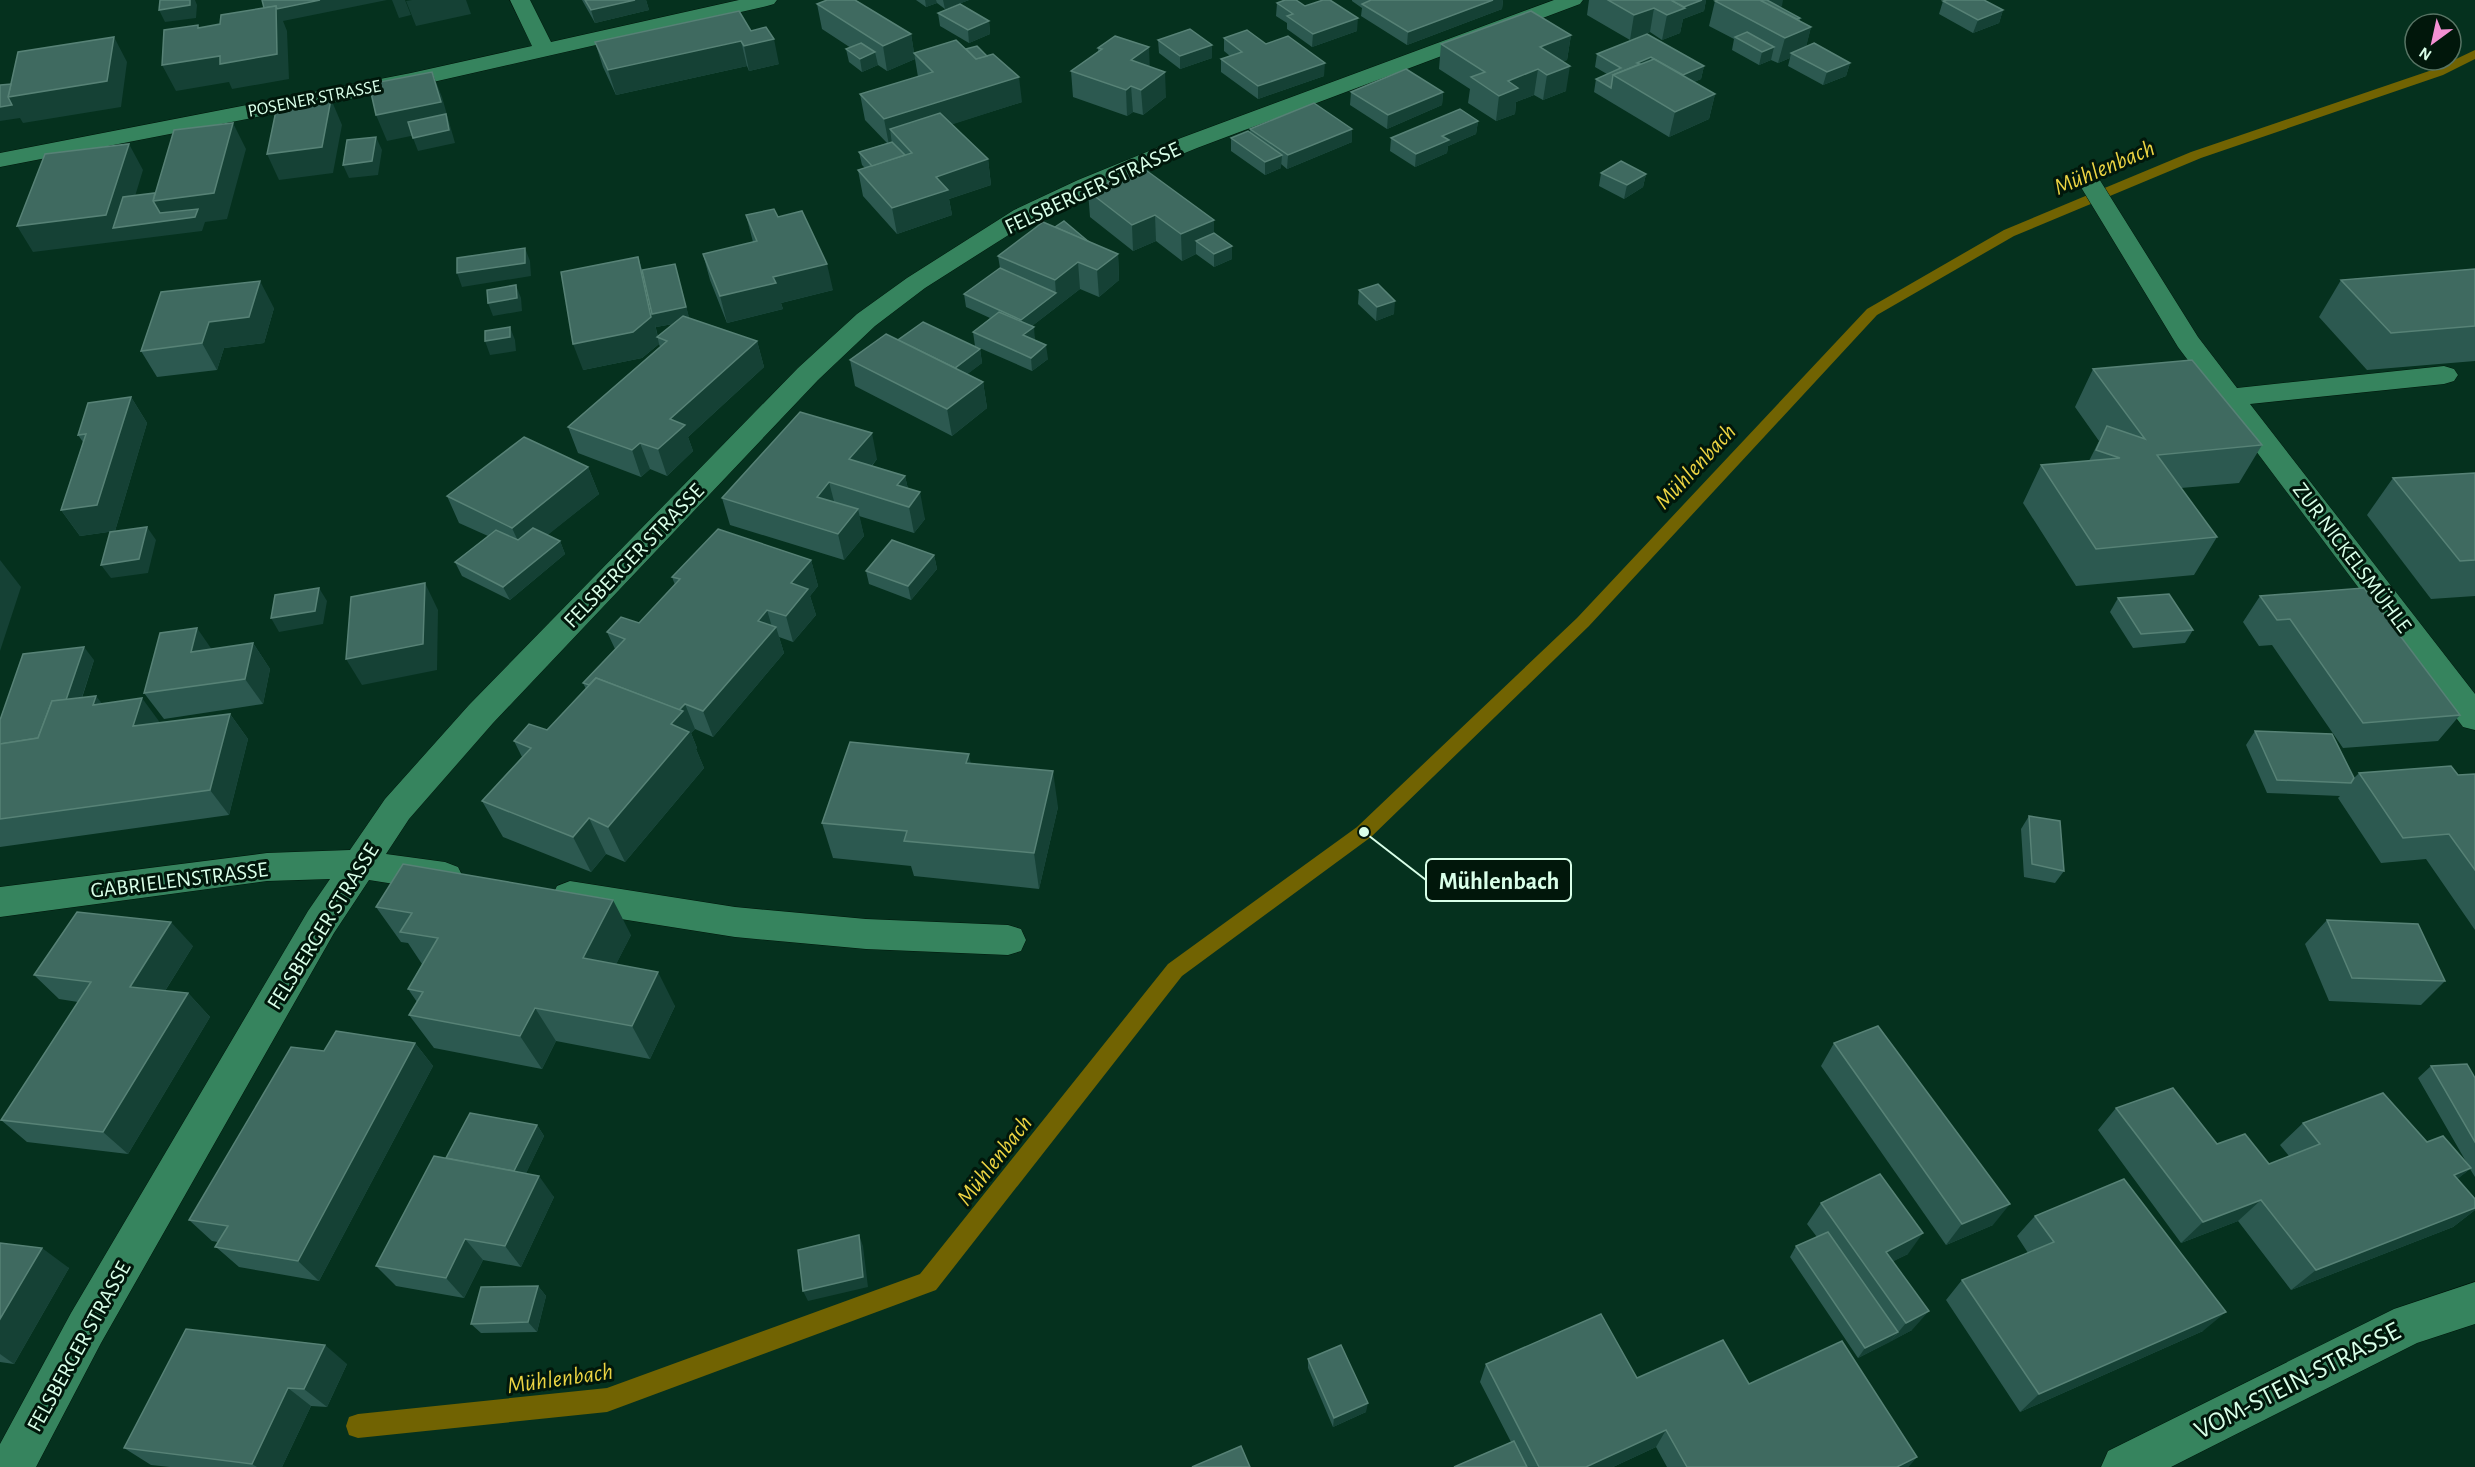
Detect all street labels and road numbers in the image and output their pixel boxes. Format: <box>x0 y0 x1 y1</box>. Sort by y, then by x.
street label: POSENER STRASSE <box>246 77 382 121</box>
street label: FELSBERGER STRASSE <box>1001 137 1184 238</box>
street label: FELSBERGER STRASSE <box>560 479 708 632</box>
street label: ZUR NICKELSMÜHLE <box>2289 479 2416 637</box>
street label: FELSBERGER STRASSE <box>263 839 383 1013</box>
street label: GABRIELENSTRASSE <box>89 858 269 902</box>
street label: FELSBERGER STRASSE <box>23 1257 135 1435</box>
street label: VOM-STEIN-STRASSE <box>2190 1317 2405 1444</box>

